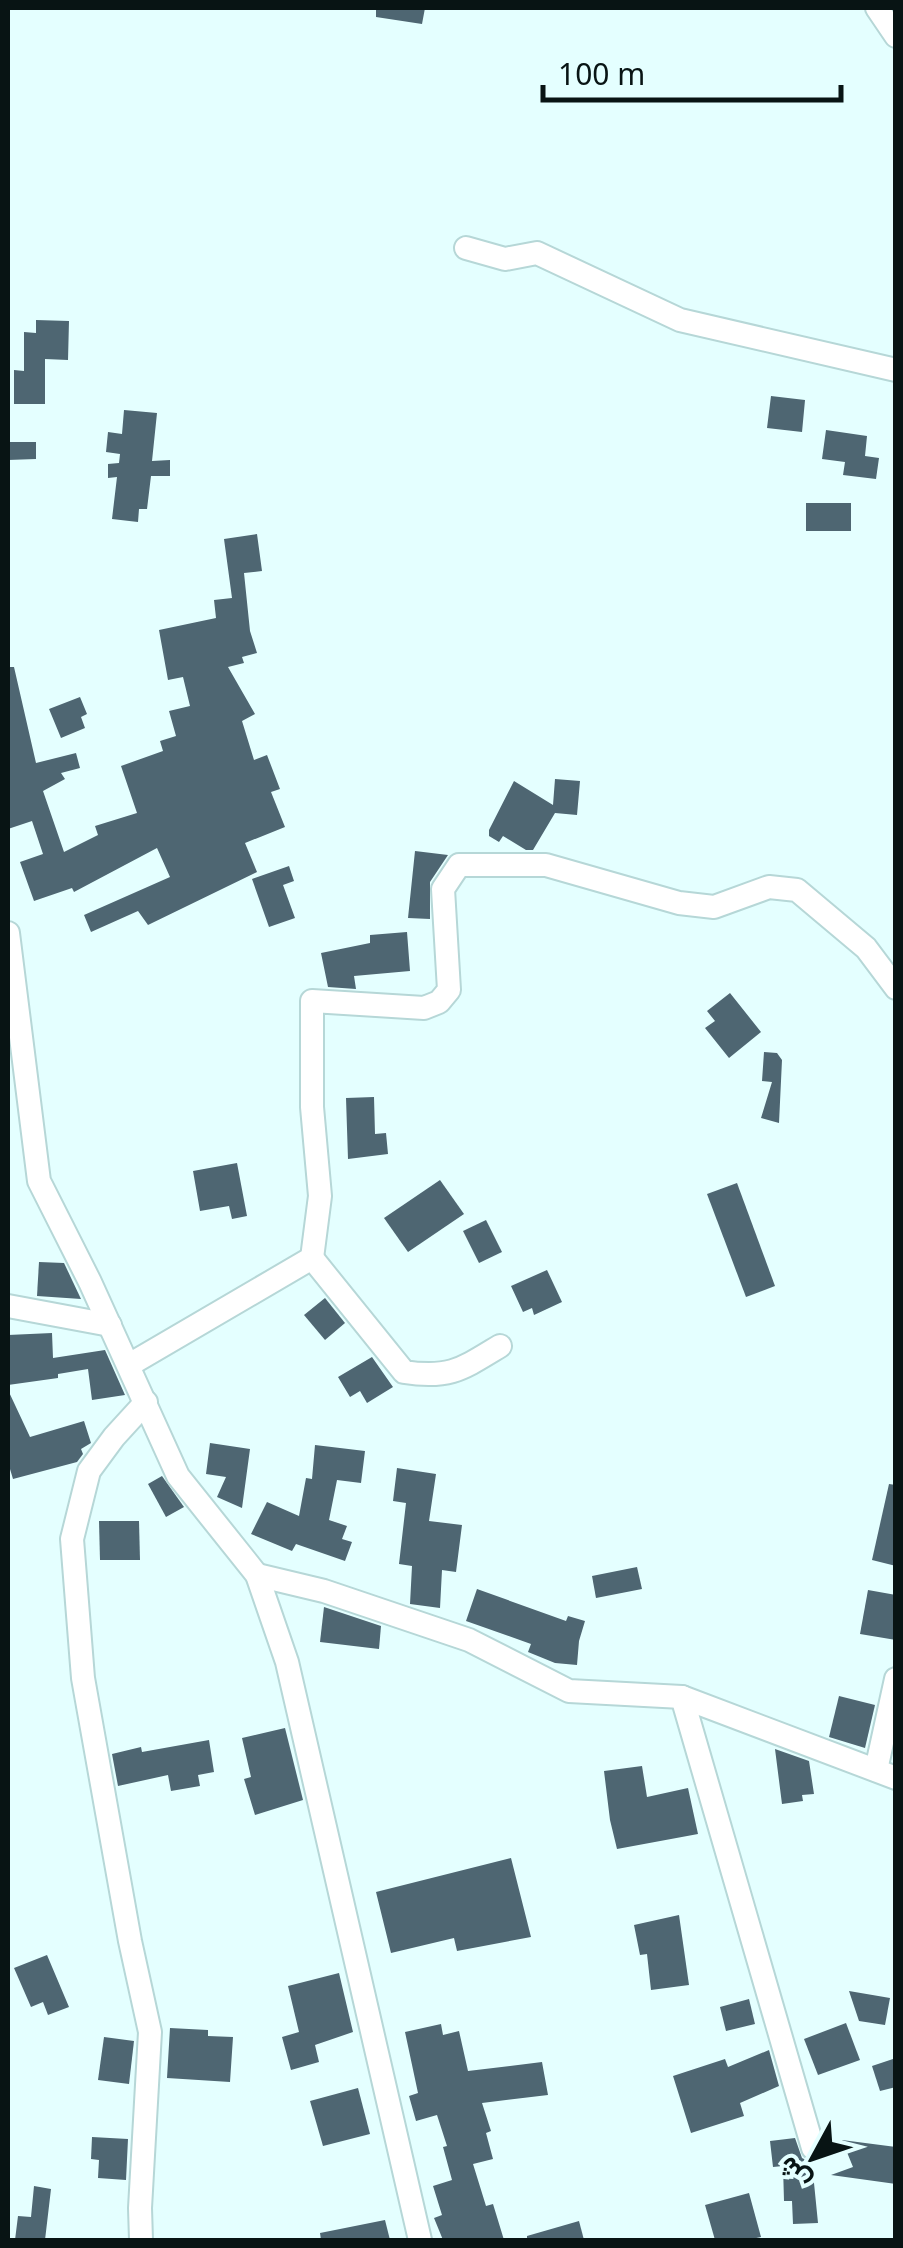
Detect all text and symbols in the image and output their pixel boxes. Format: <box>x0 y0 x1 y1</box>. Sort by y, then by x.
scale bar <box>543 40 840 102</box>
text: 100 m <box>558 53 645 94</box>
north arrow <box>763 2108 863 2208</box>
text: ش <box>768 2150 818 2200</box>

